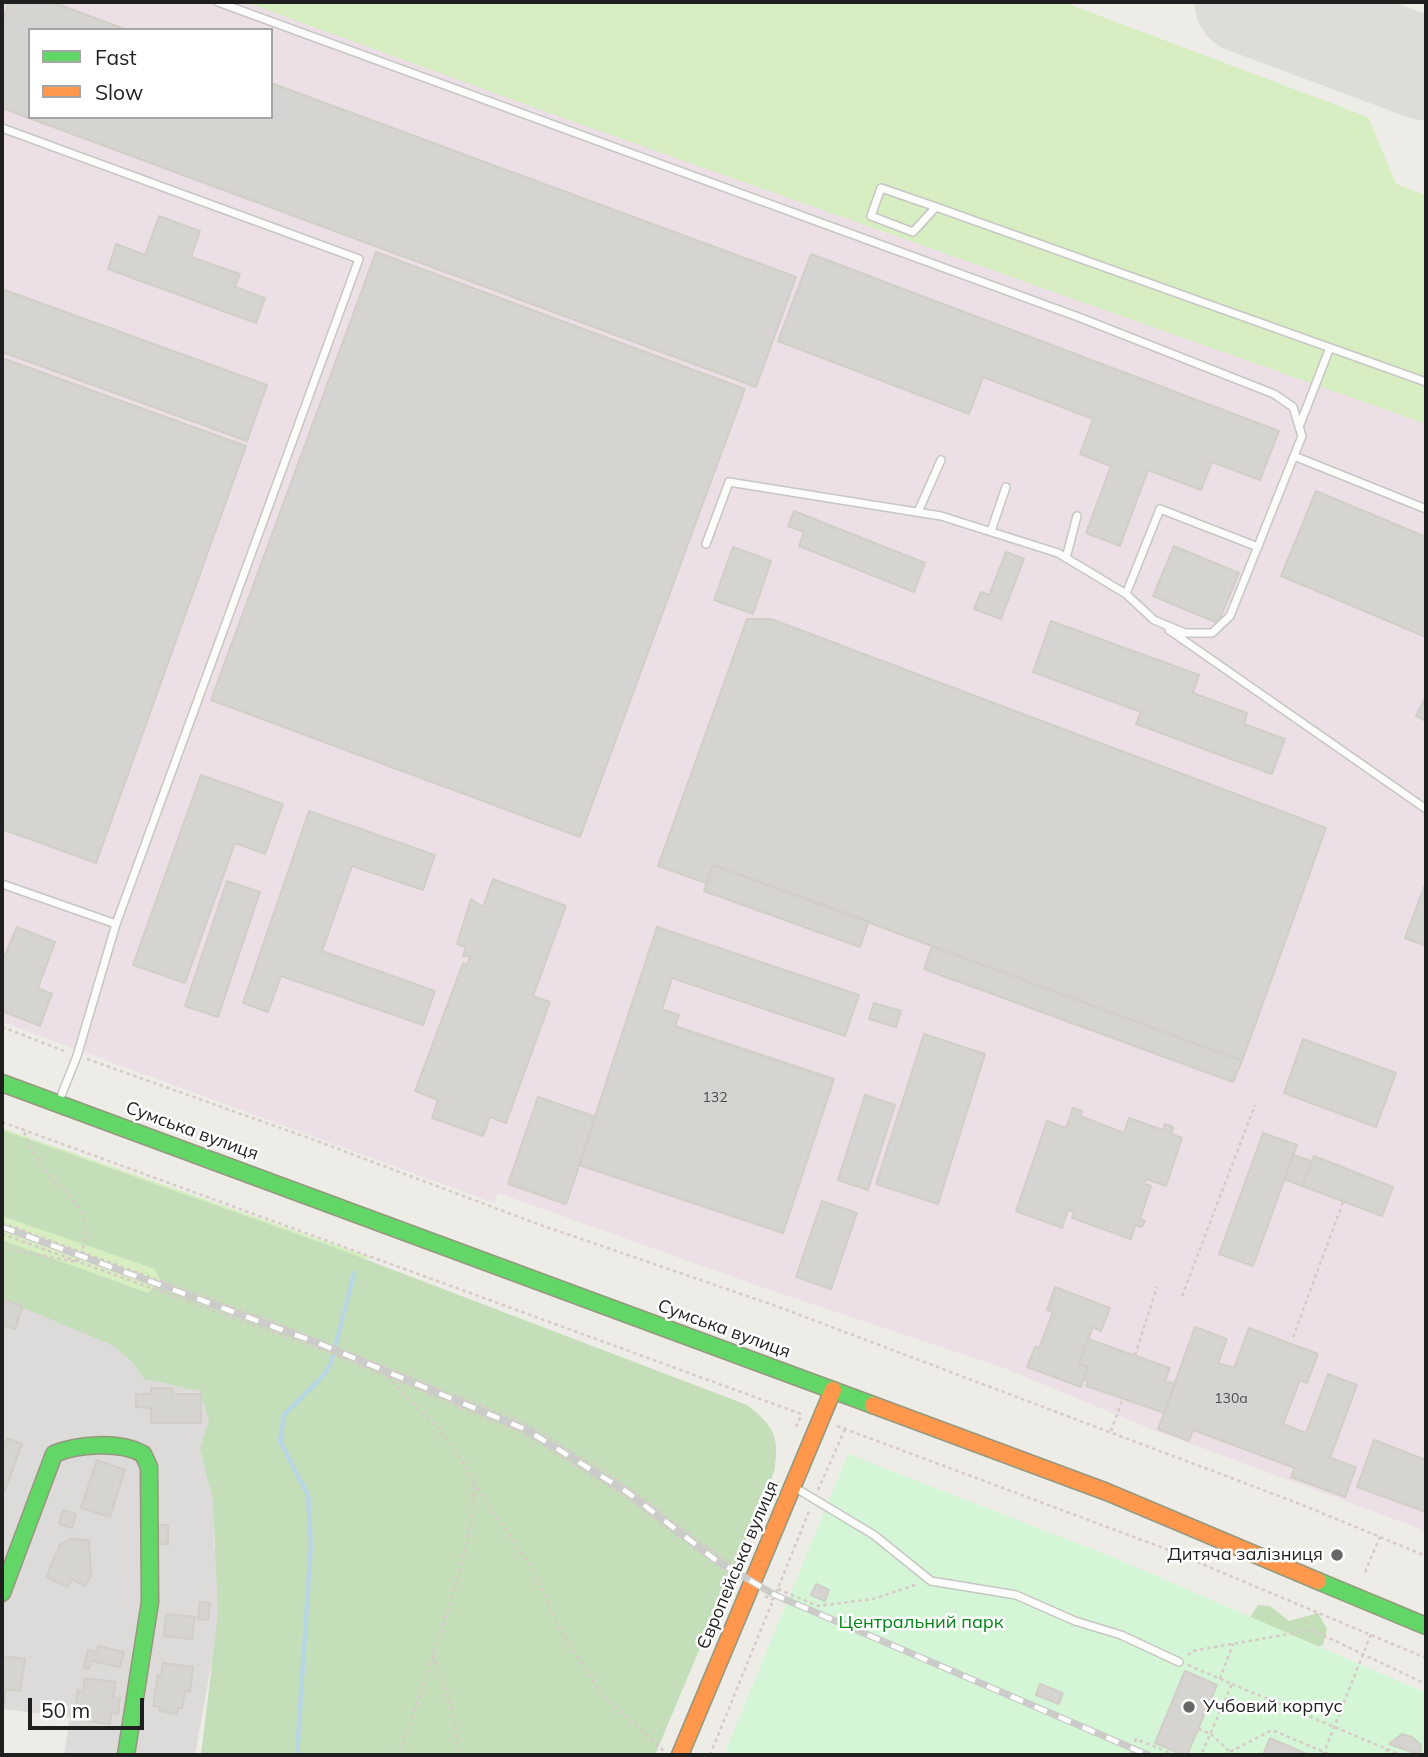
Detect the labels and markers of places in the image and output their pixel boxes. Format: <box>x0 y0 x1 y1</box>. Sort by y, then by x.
place label: Дитяча залізниця <box>1167 1544 1323 1566</box>
marker: Дитяча залізниця <box>1329 1547 1345 1563</box>
place label: Учбовий корпус <box>1203 1696 1343 1718</box>
marker: Учбовий корпус <box>1181 1699 1197 1715</box>

